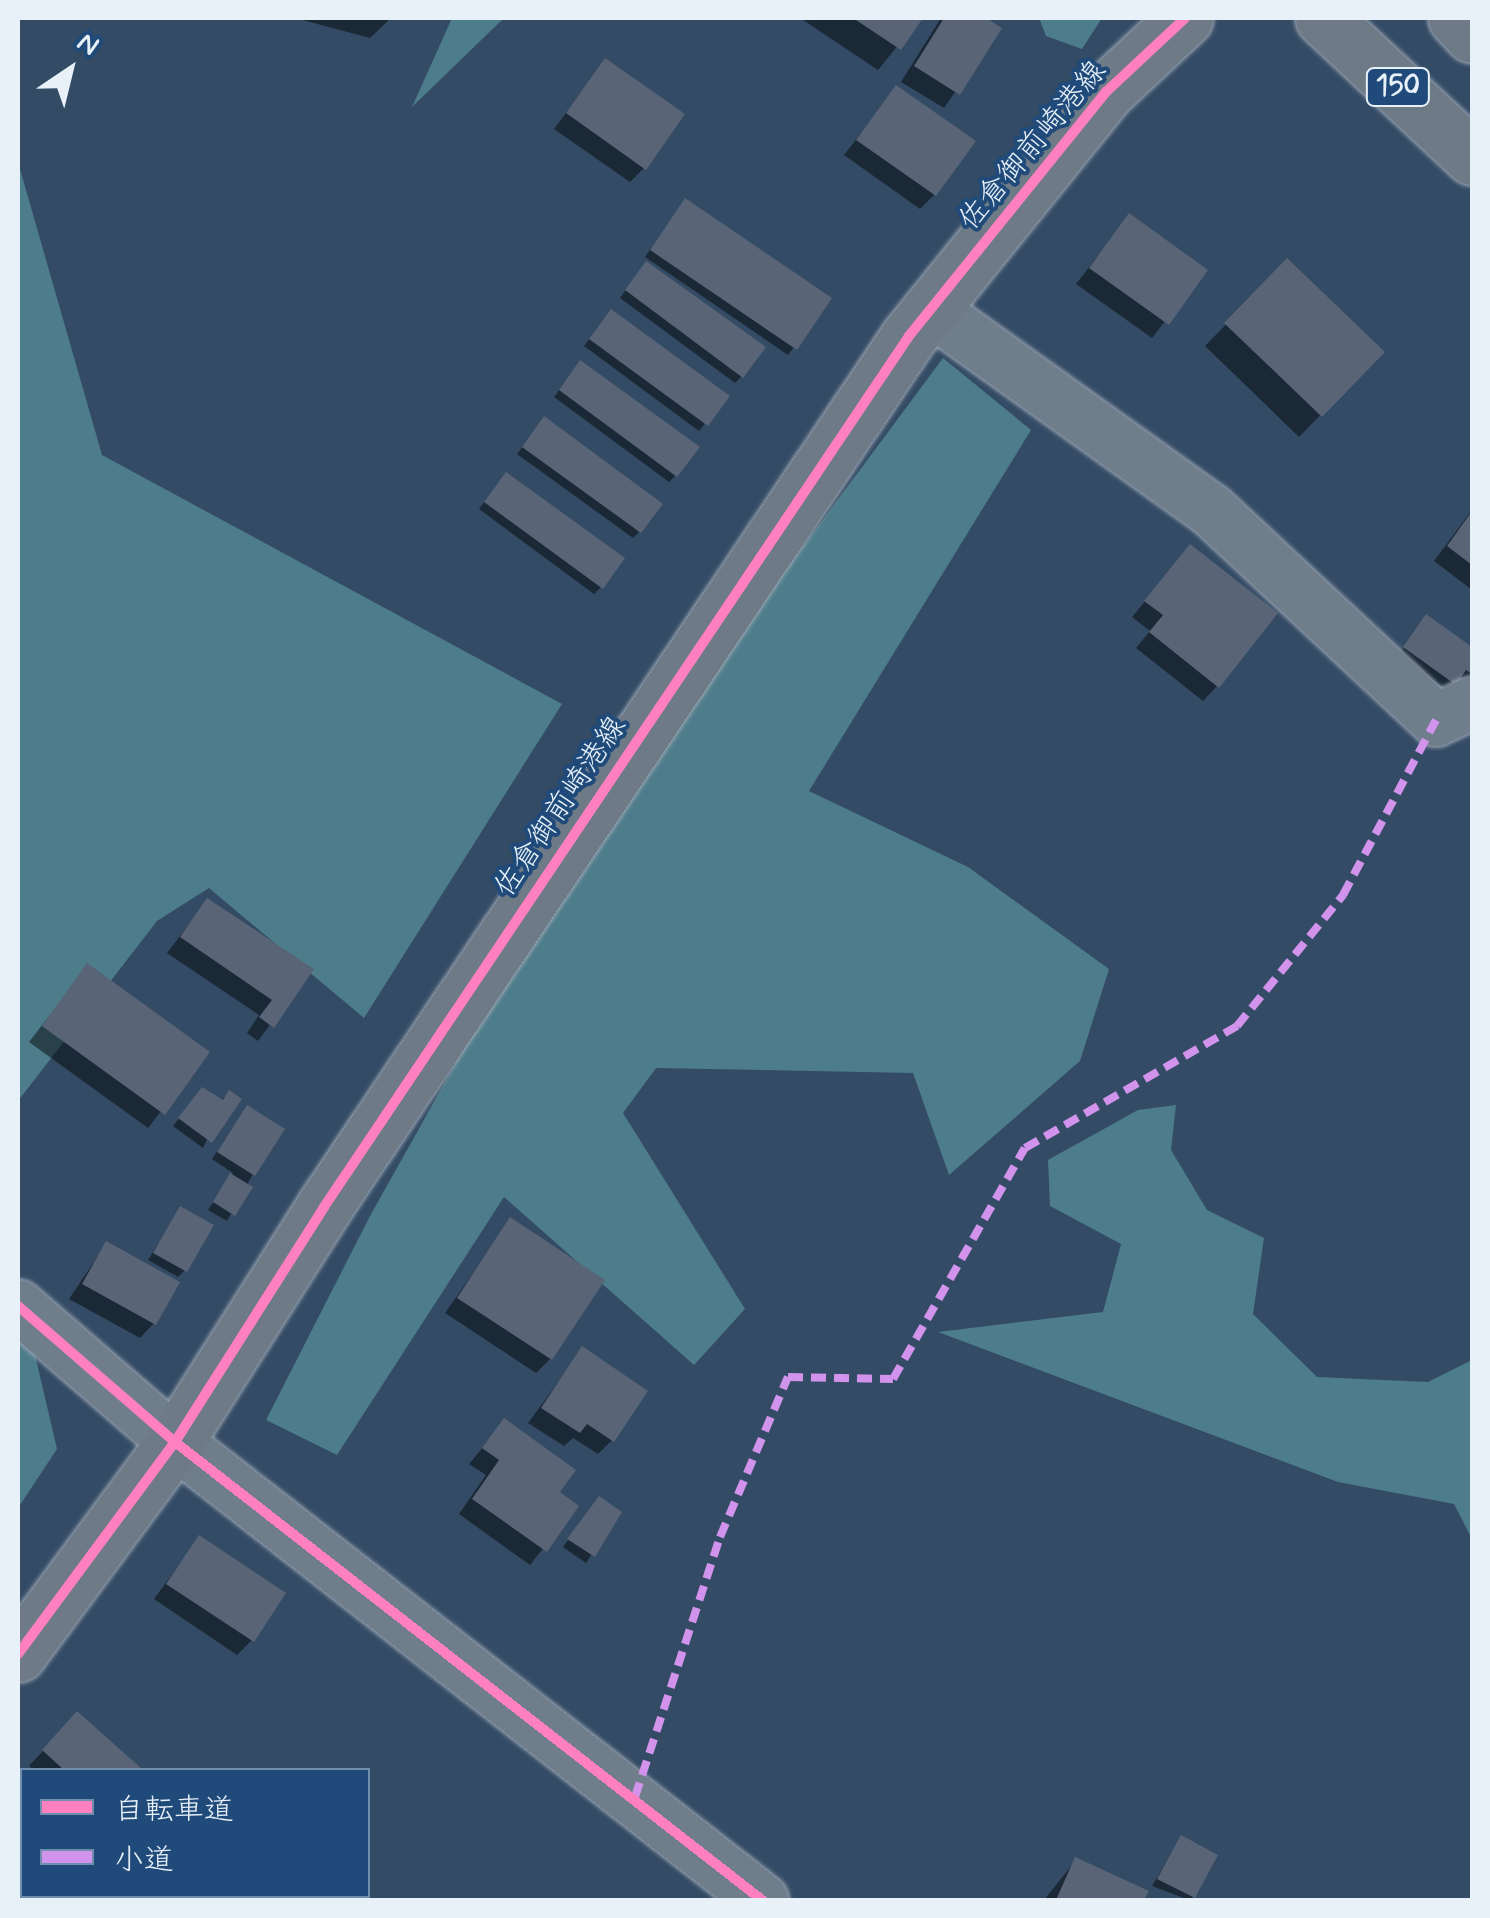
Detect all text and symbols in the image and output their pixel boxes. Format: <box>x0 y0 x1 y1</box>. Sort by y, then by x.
north arrow <box>20 20 120 120</box>
text: N <box>69 25 106 66</box>
street label: 佐倉御前崎港線 <box>952 54 1114 238</box>
road number: 150 <box>1366 64 1430 110</box>
street label: 佐倉御前崎港線 <box>487 710 635 904</box>
legend <box>20 1768 370 1898</box>
text: 自転車道 <box>114 1791 234 1830</box>
text: 小道 <box>114 1841 174 1880</box>

